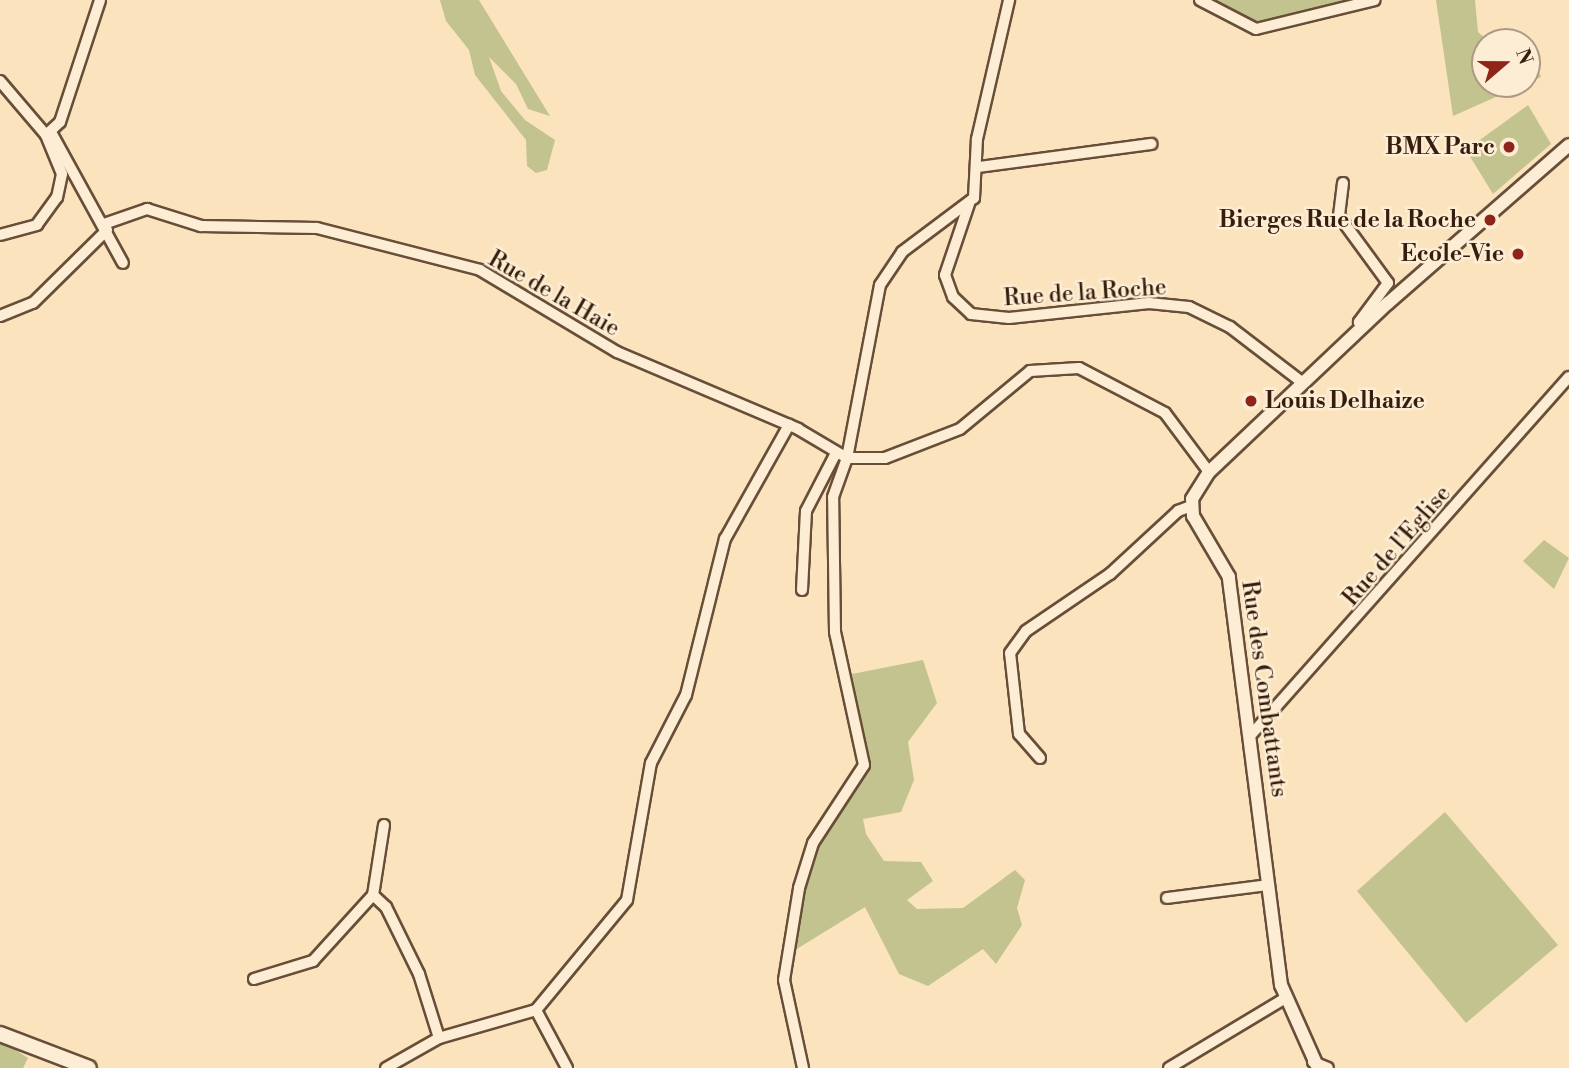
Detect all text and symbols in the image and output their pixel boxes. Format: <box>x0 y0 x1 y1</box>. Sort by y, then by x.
north arrow <box>1471 28 1541 98</box>
text: N <box>1510 45 1538 68</box>
place label: BMX Parc <box>1385 133 1495 161</box>
marker: BMX Parc <box>1501 139 1517 155</box>
place label: Bierges Rue de la Roche <box>1219 206 1476 234</box>
marker: Bierges Rue de la Roche <box>1482 212 1498 228</box>
place label: Ecole-Vie <box>1401 240 1504 268</box>
street label: Rue de la Haie <box>483 245 625 343</box>
marker: Ecole-Vie <box>1510 246 1526 262</box>
street label: Rue de la Roche <box>1003 274 1167 312</box>
place label: Louis Delhaize <box>1265 387 1425 415</box>
marker: Louis Delhaize <box>1243 393 1259 409</box>
street label: Rue de l'Eglise <box>1337 480 1457 612</box>
street label: Rue des Combattants <box>1235 579 1293 799</box>

